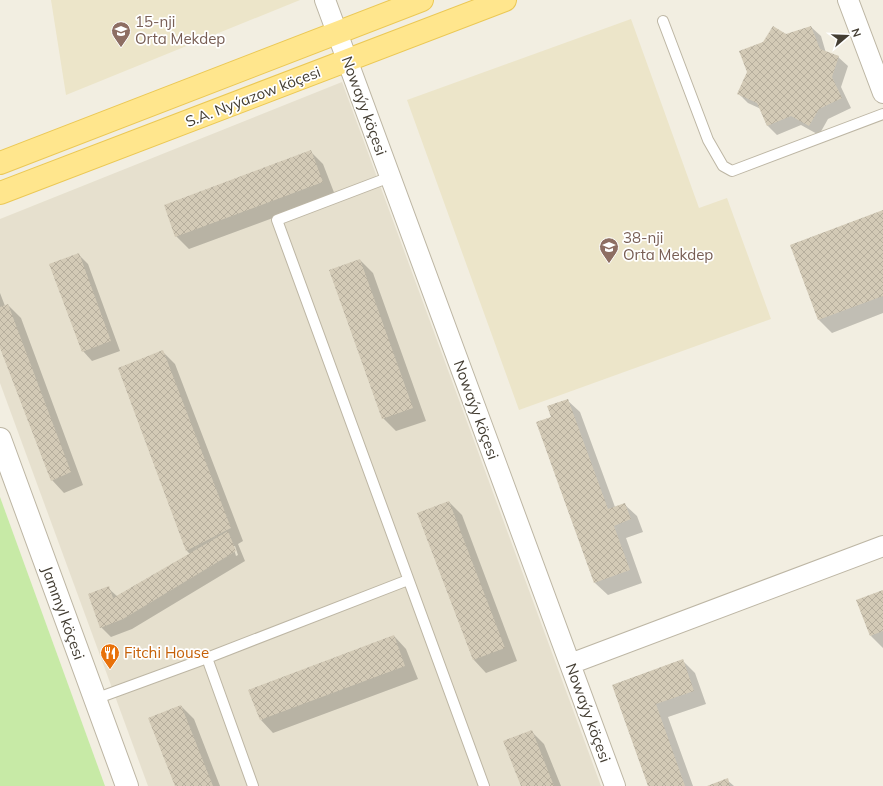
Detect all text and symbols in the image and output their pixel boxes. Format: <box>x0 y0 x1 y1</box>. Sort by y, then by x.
place label: 15-nji Orta Mekdep <box>135 12 225 48</box>
north arrow <box>827 16 867 56</box>
school or university icon: 15-nji Orta Mekdep <box>110 20 132 48</box>
text: N <box>848 27 864 39</box>
street label: Nowaýy köçesi <box>338 54 391 158</box>
street label: S.A. Nyýazow köçesi <box>183 62 323 131</box>
place label: 38-nji Orta Mekdep <box>623 228 713 264</box>
school or university icon: 38-nji Orta Mekdep <box>598 236 620 264</box>
street label: Nowaýy köçesi <box>450 358 503 462</box>
street label: Jammyl köçesi <box>38 563 89 662</box>
restaurant icon: Fitchi House <box>99 642 121 670</box>
place label: Fitchi House <box>124 643 209 662</box>
street label: Nowaýy köçesi <box>562 661 615 765</box>

